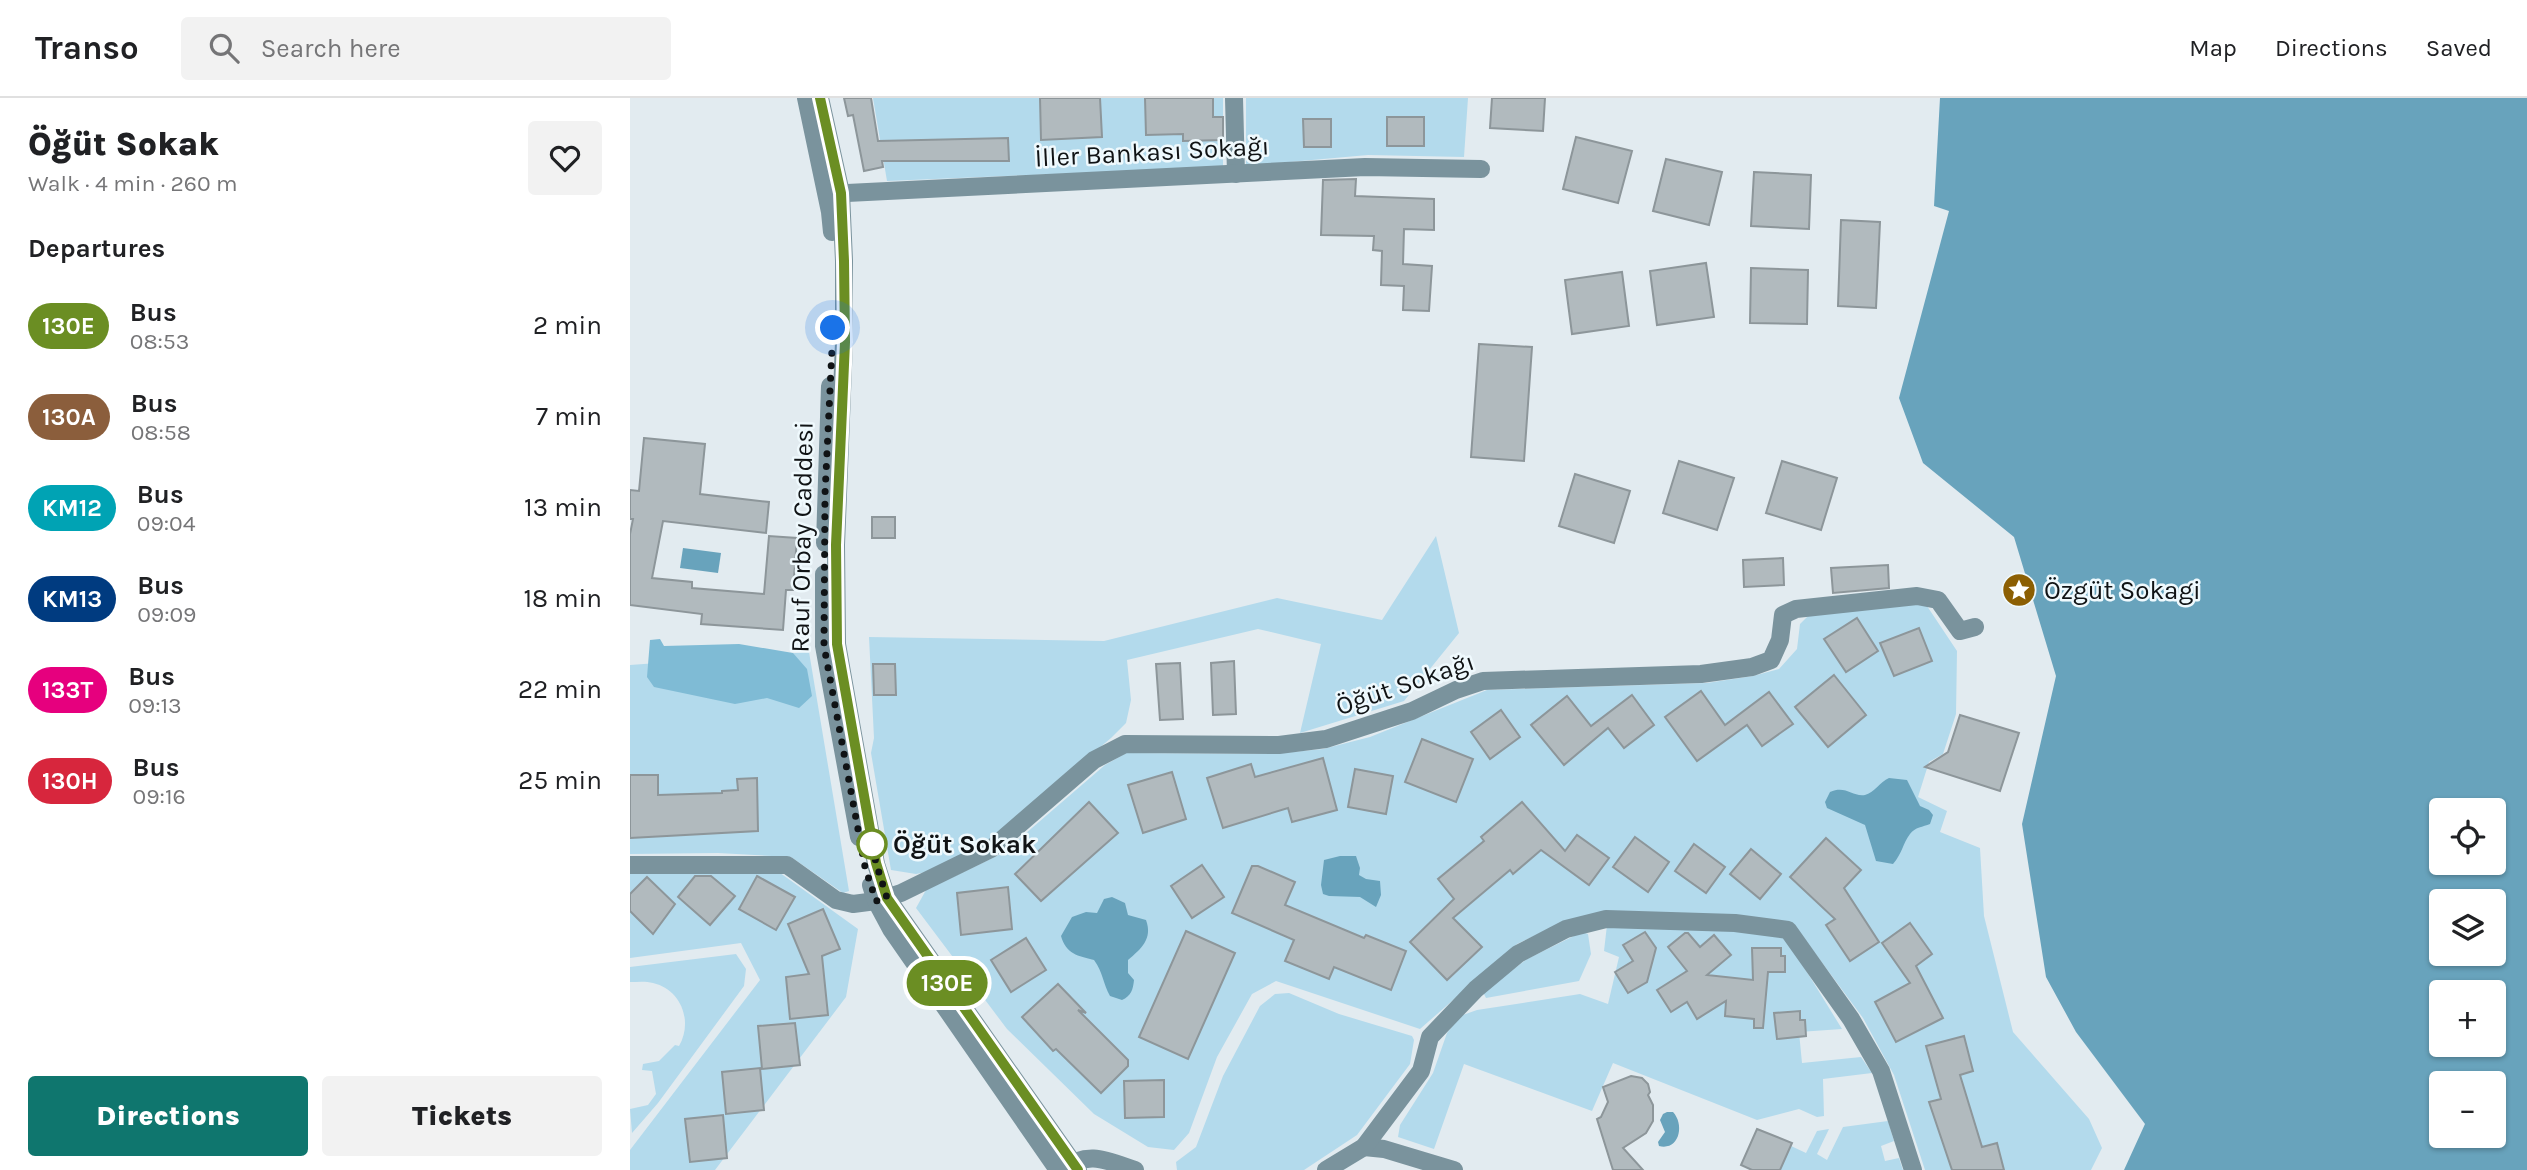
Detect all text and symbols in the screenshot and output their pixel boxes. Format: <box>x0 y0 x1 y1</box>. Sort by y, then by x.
search box <box>181 17 671 80</box>
text: Transo <box>35 29 139 67</box>
icon: search <box>205 29 243 67</box>
text: Search here <box>261 33 401 64</box>
text: Map <box>2189 34 2237 62</box>
text: Directions <box>2275 34 2388 62</box>
text: Saved <box>2426 34 2492 62</box>
button: heart <box>528 121 602 195</box>
text: Öğüt Sokak <box>28 125 219 163</box>
street label: İller Bankası Sokağı <box>1034 130 1270 174</box>
text: Walk · 4 min · 260 m <box>28 170 238 197</box>
text: Departures <box>28 233 165 264</box>
text: Bus <box>130 297 177 328</box>
text: 2 min <box>533 310 602 341</box>
your location <box>815 310 850 345</box>
text: 130E <box>42 312 95 340</box>
text: 08:53 <box>130 328 189 355</box>
text: Bus <box>131 388 178 419</box>
text: 7 min <box>536 401 602 432</box>
text: 130A <box>42 403 96 431</box>
text: 08:58 <box>131 419 191 446</box>
street label: Rauf Orbay Caddesi <box>784 421 820 653</box>
text: Bus <box>137 479 184 510</box>
text: 13 min <box>524 492 602 523</box>
text: KM12 <box>42 494 102 522</box>
text: 09:04 <box>137 510 196 537</box>
text: Bus <box>137 570 184 601</box>
place icon: Özgüt Sokagi <box>2000 571 2038 609</box>
place label: Özgüt Sokagi <box>2044 575 2201 606</box>
text: 18 min <box>523 583 602 614</box>
text: KM13 <box>42 585 102 613</box>
text: 09:09 <box>137 601 196 628</box>
street label: Öğüt Sokağı <box>1332 646 1478 722</box>
text: Bus <box>128 661 175 692</box>
text: 22 min <box>518 674 602 705</box>
text: 133T <box>42 676 93 704</box>
text: 09:13 <box>128 692 182 719</box>
text: Bus <box>133 752 179 783</box>
text: 25 min <box>518 765 602 796</box>
text: 130H <box>42 767 98 795</box>
text: 09:16 <box>133 783 186 810</box>
map controls <box>2429 798 2506 1148</box>
button: locate <box>2429 798 2506 875</box>
marker: Öğüt Sokak <box>857 829 887 859</box>
place label: Öğüt Sokak <box>893 829 1036 860</box>
button: layers <box>2429 889 2506 966</box>
line badge: 130E <box>898 960 996 1006</box>
text: 130E <box>921 969 973 997</box>
button: + <box>2429 980 2506 1057</box>
button: − <box>2429 1071 2506 1148</box>
button: Directions <box>28 1076 308 1156</box>
button: Tickets <box>322 1076 602 1156</box>

